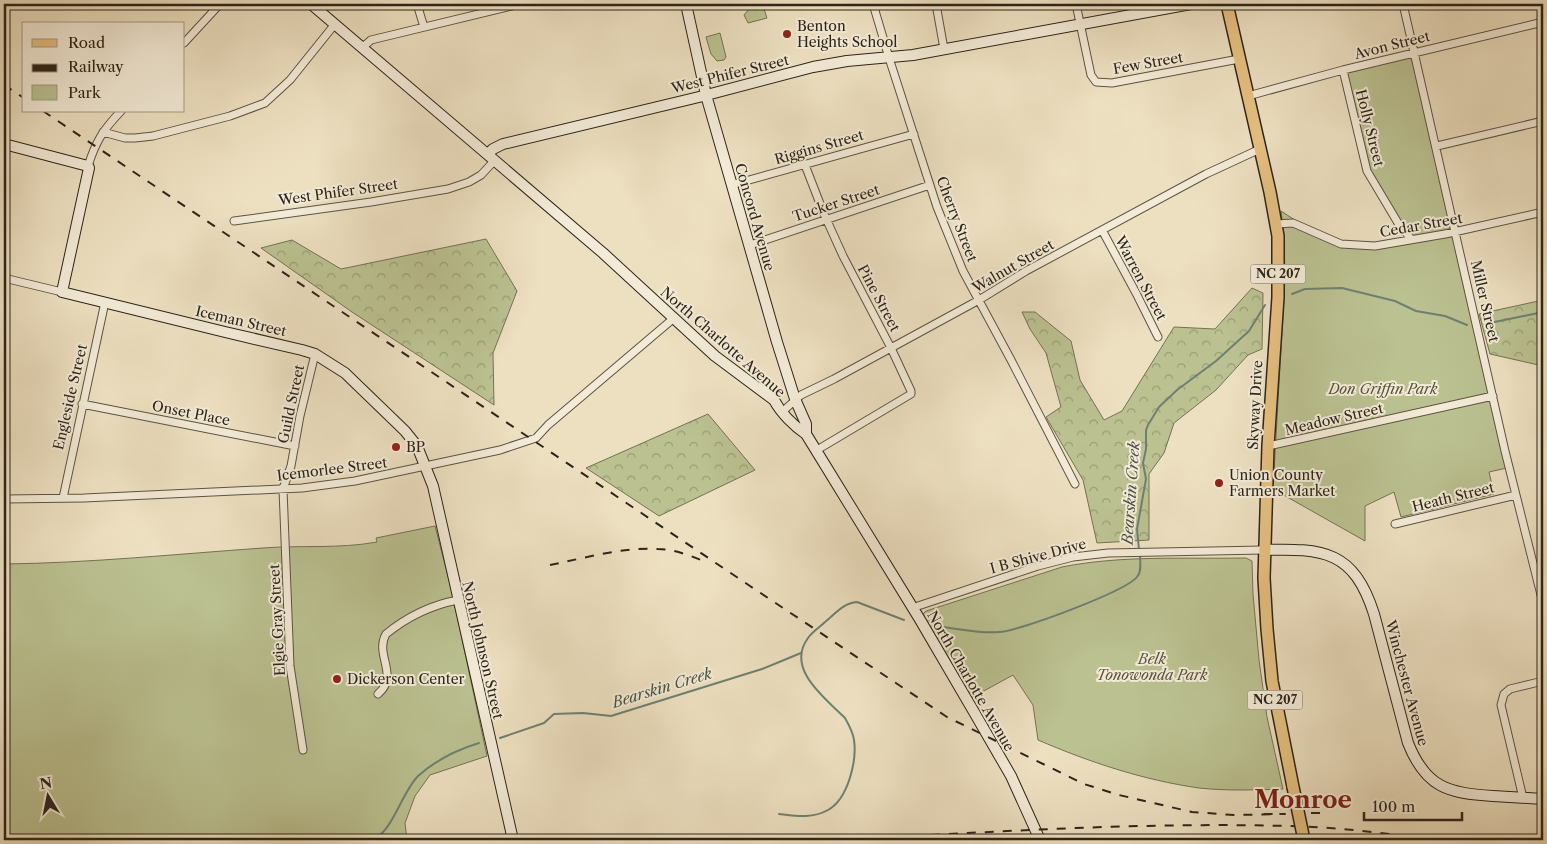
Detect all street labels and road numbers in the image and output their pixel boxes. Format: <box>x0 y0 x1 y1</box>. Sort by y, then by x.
street label: Avon Street <box>1351 27 1432 63</box>
street label: Few Street <box>1112 48 1184 78</box>
street label: West Phifer Street <box>668 51 791 98</box>
street label: Holly Street <box>1352 87 1388 169</box>
street label: Riggins Street <box>772 126 866 168</box>
street label: Concord Avenue <box>731 161 779 273</box>
street label: Cherry Street <box>932 174 982 264</box>
street label: West Phifer Street <box>276 175 399 209</box>
street label: Tucker Street <box>790 180 882 226</box>
street label: Cedar Street <box>1378 209 1464 241</box>
street label: Warren Street <box>1111 232 1171 323</box>
street label: Walnut Street <box>968 235 1057 297</box>
street label: Miller Street <box>1467 258 1503 344</box>
street label: Pine Street <box>854 261 904 335</box>
road number: NC 207 <box>1250 264 1306 284</box>
street label: North Charlotte Avenue <box>657 283 789 401</box>
street label: Iceman Street <box>194 302 288 340</box>
street label: Engleside Street <box>49 342 91 452</box>
street label: Skyway Drive <box>1244 360 1266 450</box>
street label: Guild Street <box>274 363 308 445</box>
street label: Onset Place <box>151 397 232 429</box>
street label: Meadow Street <box>1283 399 1385 439</box>
street label: Icemorlee Street <box>276 453 388 485</box>
street label: Heath Street <box>1410 478 1496 516</box>
street label: I B Shive Drive <box>988 534 1088 577</box>
street label: Elgie Gray Street <box>265 564 289 676</box>
street label: North Johnson Street <box>458 579 508 721</box>
street label: North Charlotte Avenue <box>923 607 1019 755</box>
street label: Winchester Avenue <box>1381 617 1433 748</box>
road number: NC 207 <box>1248 690 1302 710</box>

